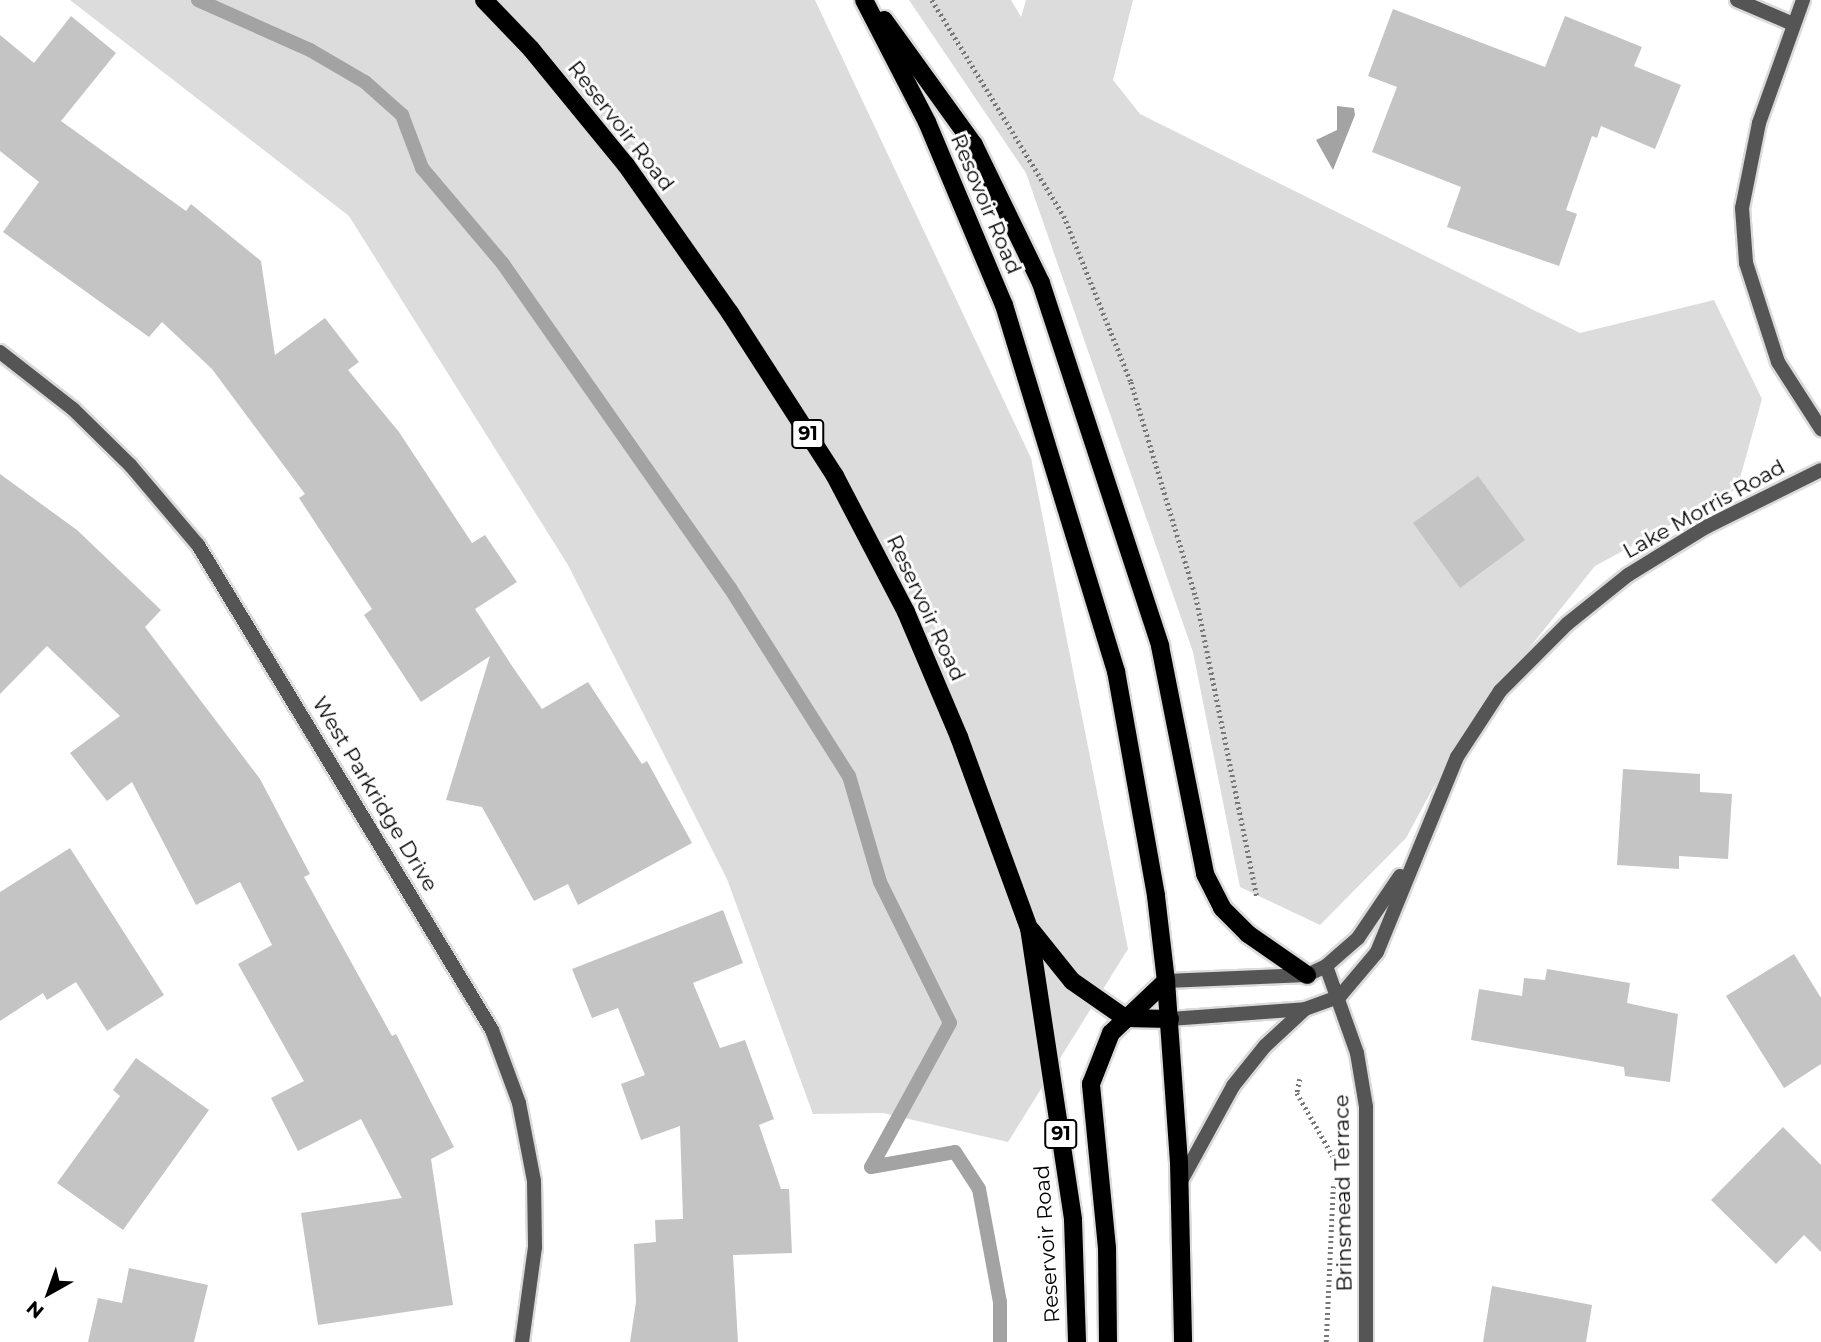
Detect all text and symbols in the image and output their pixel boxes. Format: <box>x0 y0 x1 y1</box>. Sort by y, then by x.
street label: Reservoir Road <box>562 56 680 196</box>
street label: Resovoir Road <box>945 130 1027 278</box>
road number: 91 <box>790 418 826 449</box>
street label: Lake Morris Road <box>1619 454 1789 564</box>
street label: Reservoir Road <box>881 531 971 685</box>
street label: West Parkridge Drive <box>307 692 443 896</box>
street label: Brinsmead Terrace <box>1329 1094 1357 1292</box>
road number: 91 <box>1044 1118 1078 1150</box>
street label: Reservoir Road <box>1029 1164 1065 1324</box>
north arrow <box>14 1258 84 1328</box>
text: N <box>22 1296 48 1323</box>

